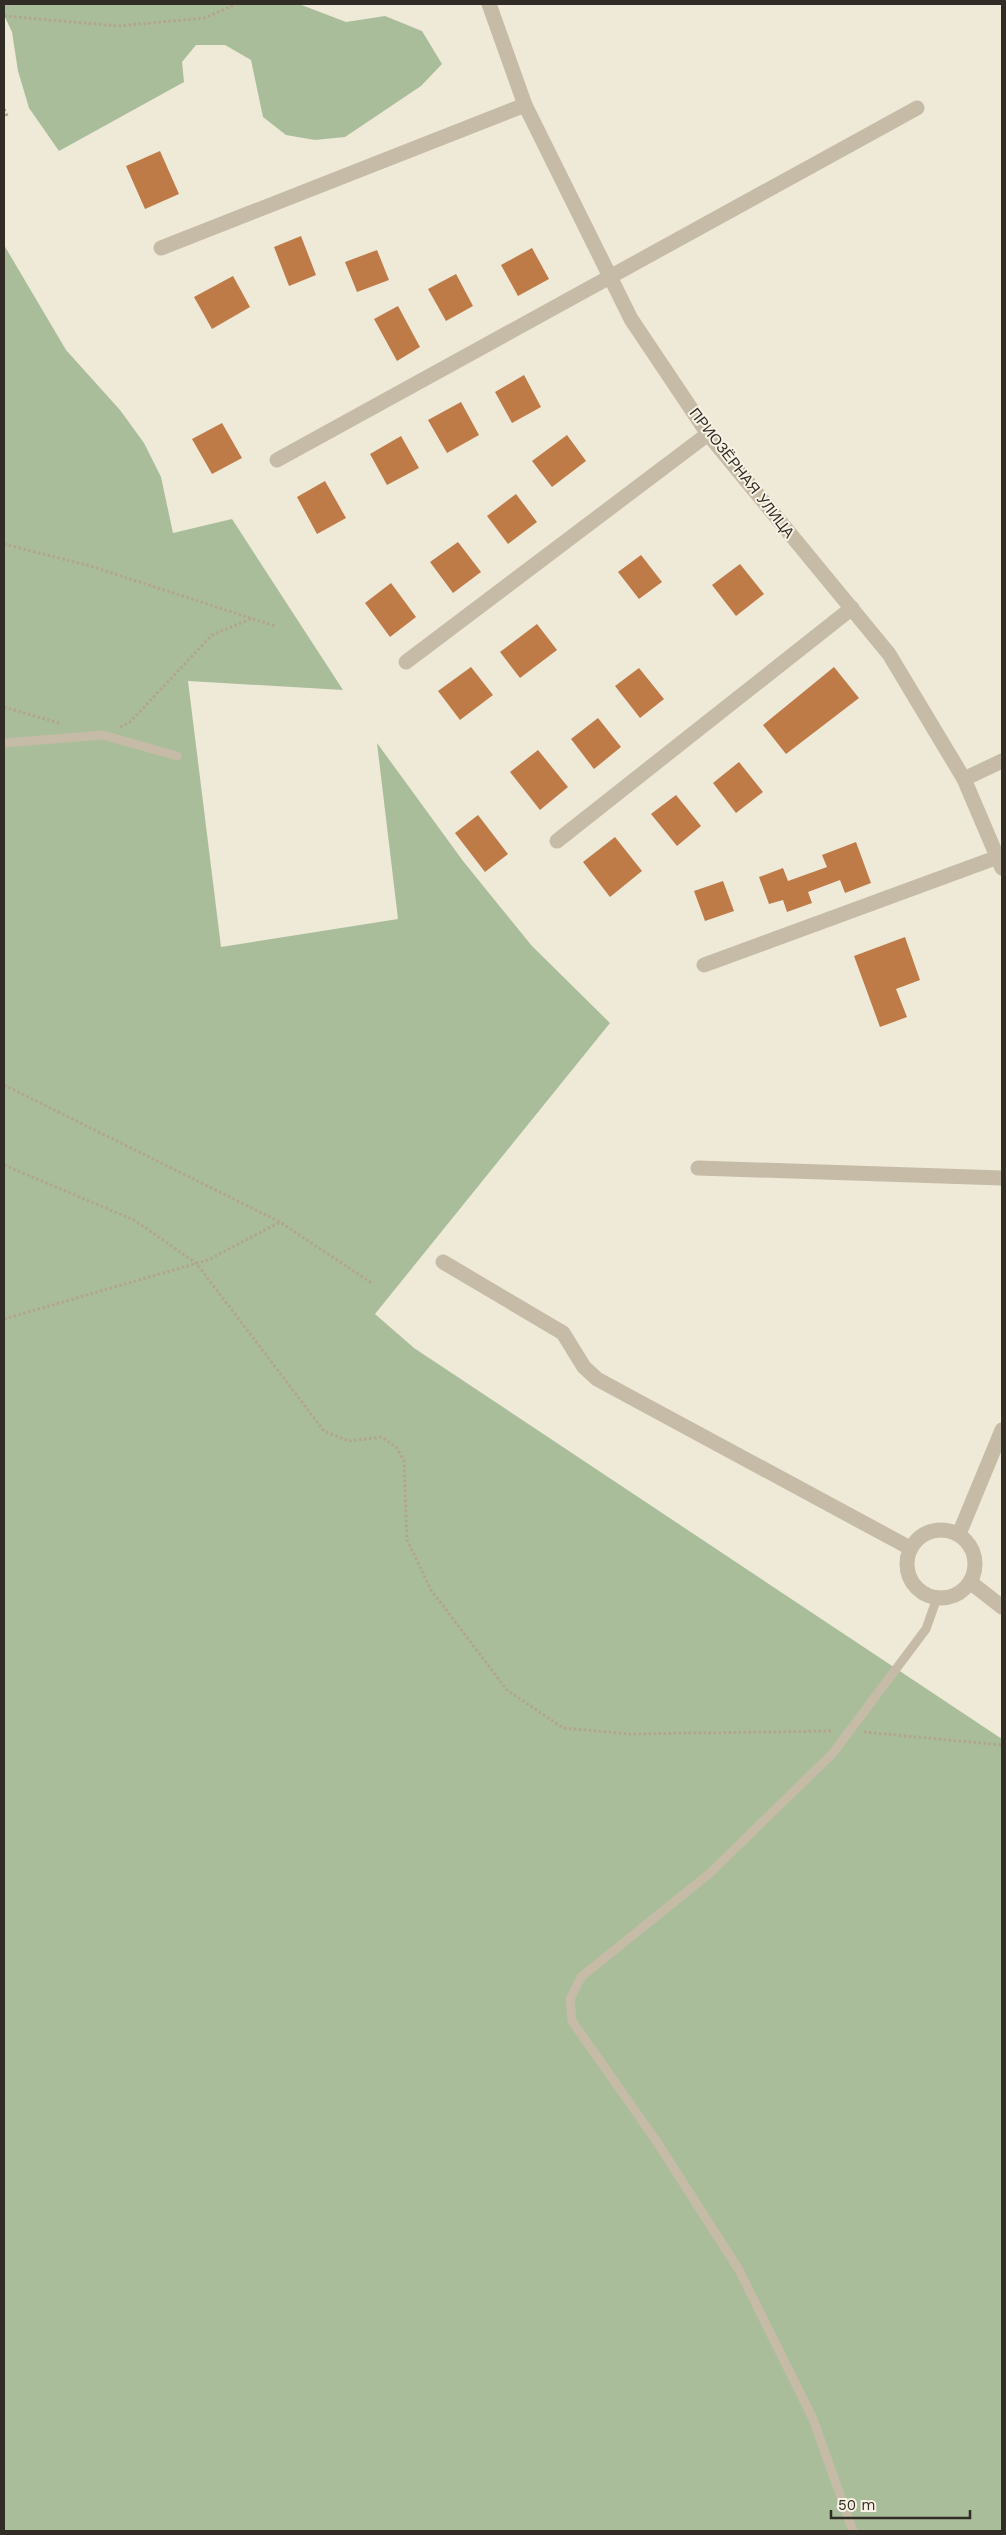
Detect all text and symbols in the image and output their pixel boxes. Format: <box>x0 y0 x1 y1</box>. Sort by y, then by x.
street label: ПРИОЗЁРНАЯ УЛИЦА <box>686 404 798 542</box>
scale bar <box>831 2488 970 2520</box>
text: 50 m <box>838 2496 875 2514</box>

